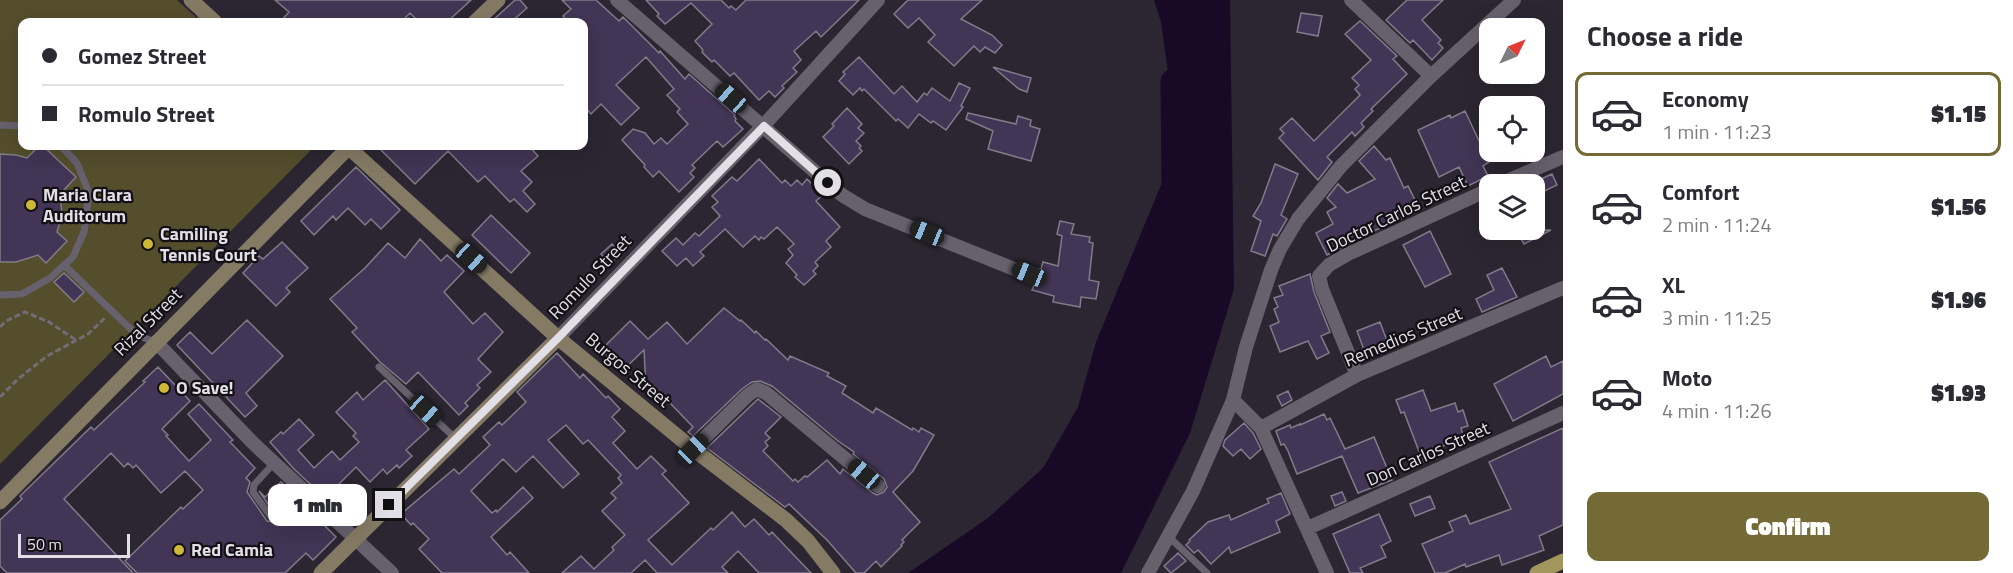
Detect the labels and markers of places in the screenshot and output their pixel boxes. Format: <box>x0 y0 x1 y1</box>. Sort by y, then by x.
place label: Maria Clara Auditorum <box>43 181 132 229</box>
marker: Maria Clara Auditorum <box>24 198 38 212</box>
place label: Camiling Tennis Court <box>160 220 257 268</box>
marker: Camiling Tennis Court <box>141 237 155 251</box>
place label: O Save! <box>176 374 234 401</box>
marker: O Save! <box>157 381 171 395</box>
place label: Red Camia <box>191 536 273 563</box>
marker: Red Camia <box>172 543 186 557</box>

